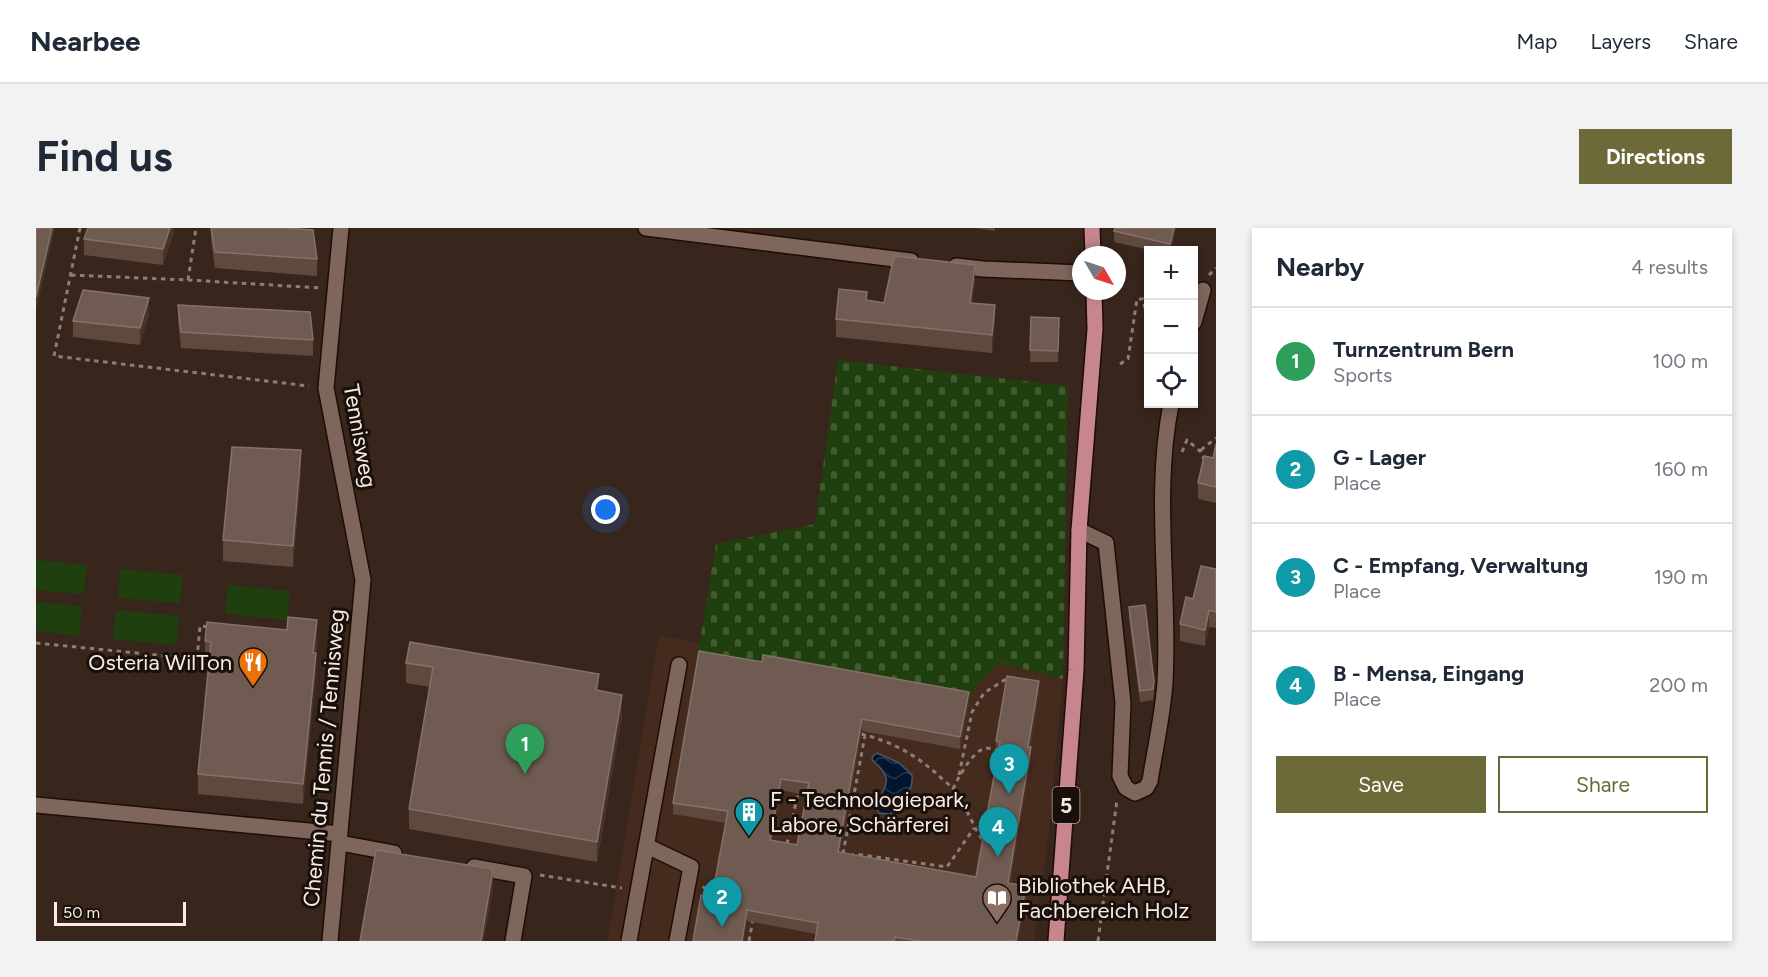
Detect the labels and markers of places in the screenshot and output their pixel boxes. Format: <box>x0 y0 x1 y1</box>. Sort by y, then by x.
restaurant icon: Osteria WilTon <box>237 646 269 688</box>
place label: Osteria WilTon <box>88 649 232 676</box>
pin: 1 <box>506 724 544 774</box>
pin: 3 <box>990 744 1028 794</box>
place label: F - Technologiepark, Labore, Schärferei <box>770 786 969 838</box>
building icon: F - Technologiepark, Labore, Schärferei <box>733 796 765 838</box>
pin: 4 <box>978 808 1018 857</box>
place label: Bibliothek AHB, Fachbereich Holz <box>1018 872 1189 924</box>
pin: 2 <box>702 878 742 927</box>
library icon: Bibliothek AHB, Fachbereich Holz <box>981 882 1013 924</box>

